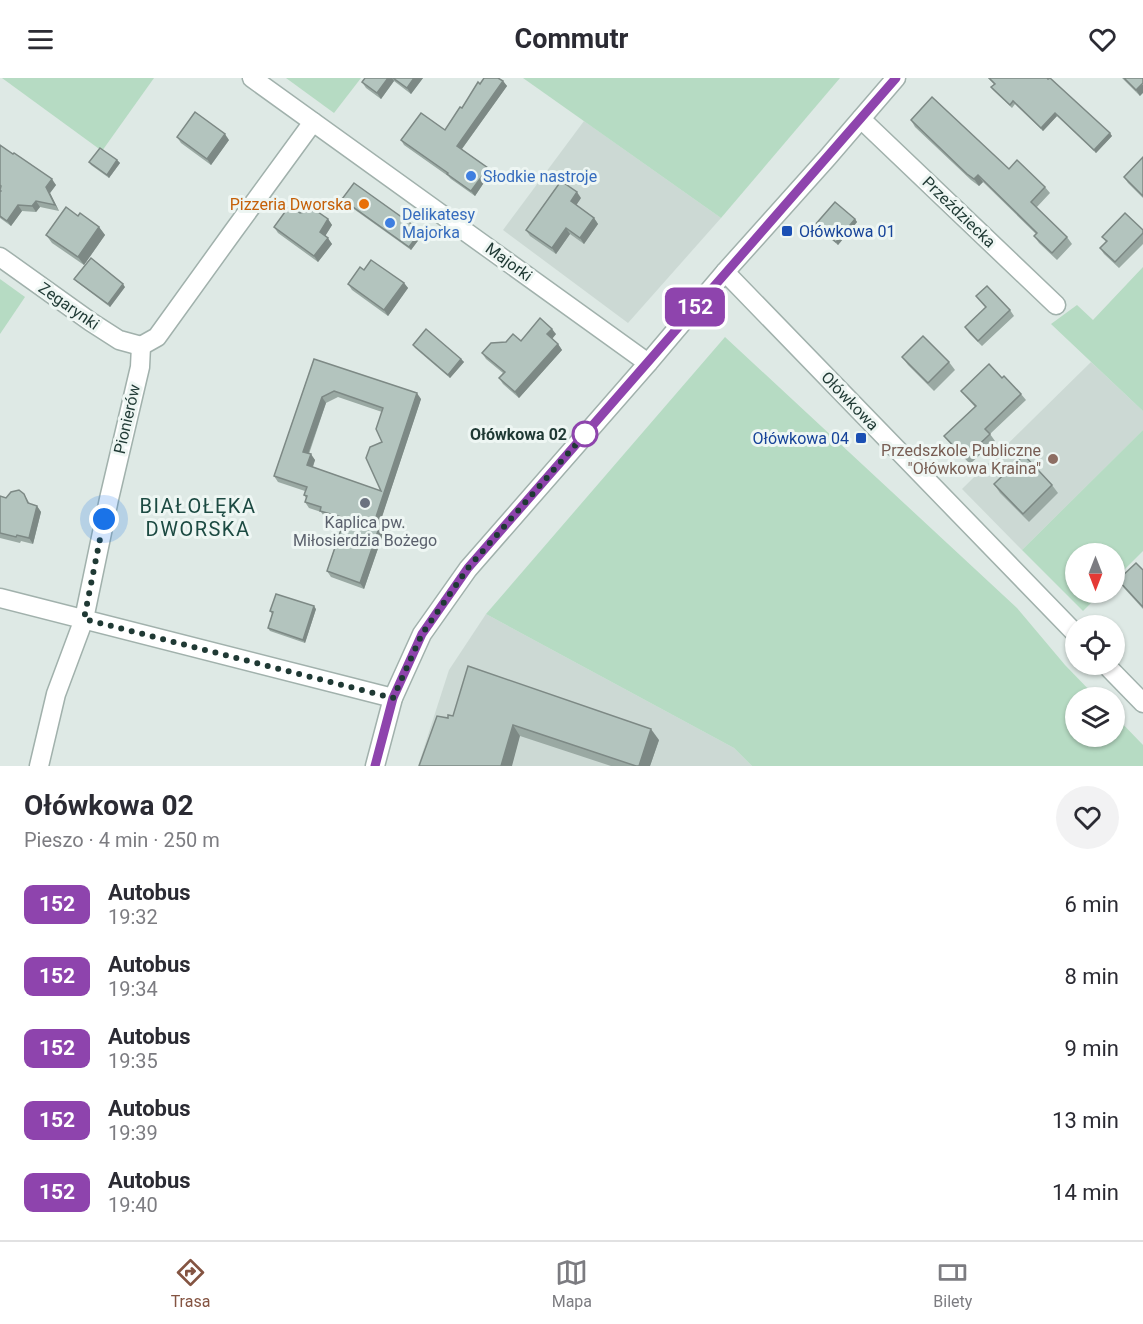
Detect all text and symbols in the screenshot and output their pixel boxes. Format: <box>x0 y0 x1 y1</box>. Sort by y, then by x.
icon: menu <box>24 23 57 56</box>
text: Commutr <box>515 23 628 55</box>
icon: heart <box>1086 23 1119 56</box>
place label: Słodkie nastroje <box>483 167 597 186</box>
marker: Słodkie nastroje <box>464 169 478 183</box>
street label: Przeździecka <box>919 172 999 252</box>
place label: Pizzeria Dworska <box>230 195 352 214</box>
marker: Pizzeria Dworska <box>357 197 371 211</box>
place label: Delikatesy Majorka <box>402 205 476 242</box>
marker: Delikatesy Majorka <box>383 216 397 230</box>
place label: Ołówkowa 01 <box>799 222 895 241</box>
marker: Ołówkowa 01 <box>780 224 794 238</box>
street label: Majorki <box>482 239 536 285</box>
street label: Zegarynki <box>35 278 103 334</box>
line badge: 152 <box>660 288 730 326</box>
text: 152 <box>677 295 713 319</box>
street label: Ołówkowa <box>817 368 883 434</box>
street label: Pionierów <box>110 382 144 456</box>
marker: Ołówkowa 02 <box>572 421 598 447</box>
place label: Ołówkowa 02 <box>470 425 567 444</box>
place label: Ołówkowa 04 <box>753 429 849 448</box>
marker: Ołówkowa 04 <box>854 431 868 445</box>
place label: Przedszkole Publiczne "Ołówkowa Kraina" <box>881 441 1041 478</box>
marker: Przedszkole Publiczne "Ołówkowa Kraina" <box>1046 452 1060 466</box>
district label: BIAŁOŁĘKA DWORSKA <box>140 494 256 541</box>
marker: Kaplica pw. Miłosierdzia Bożego <box>358 496 372 510</box>
your location <box>89 504 119 534</box>
place label: Kaplica pw. Miłosierdzia Bożego <box>293 513 437 550</box>
north arrow <box>1065 543 1125 603</box>
map controls <box>1065 543 1125 747</box>
button: locate <box>1065 615 1125 675</box>
button: layers <box>1065 687 1125 747</box>
button: heart <box>1056 786 1119 849</box>
text: Ołówkowa 02 <box>24 789 194 822</box>
text: Pieszo · 4 min · 250 m <box>24 828 220 852</box>
text: Autobus <box>108 880 191 905</box>
text: 152 <box>39 892 75 916</box>
text: 6 min <box>1064 892 1119 917</box>
text: 19:32 <box>108 905 158 929</box>
text: Autobus <box>108 952 191 977</box>
text: 152 <box>39 964 75 988</box>
text: 8 min <box>1064 964 1119 989</box>
text: 19:34 <box>108 977 158 1001</box>
text: Autobus <box>108 1024 191 1049</box>
text: 152 <box>39 1036 75 1060</box>
text: 9 min <box>1064 1036 1119 1061</box>
text: 19:35 <box>108 1049 158 1073</box>
text: Autobus <box>108 1096 191 1121</box>
text: 152 <box>39 1108 75 1132</box>
text: 13 min <box>1052 1108 1119 1133</box>
text: 19:39 <box>108 1121 158 1145</box>
text: Autobus <box>108 1168 191 1193</box>
text: 152 <box>39 1180 75 1204</box>
text: 14 min <box>1052 1180 1119 1205</box>
text: 19:40 <box>108 1193 158 1217</box>
tab: Trasa <box>171 1256 210 1311</box>
tab: Mapa <box>552 1256 592 1311</box>
tab: Bilety <box>933 1256 972 1311</box>

